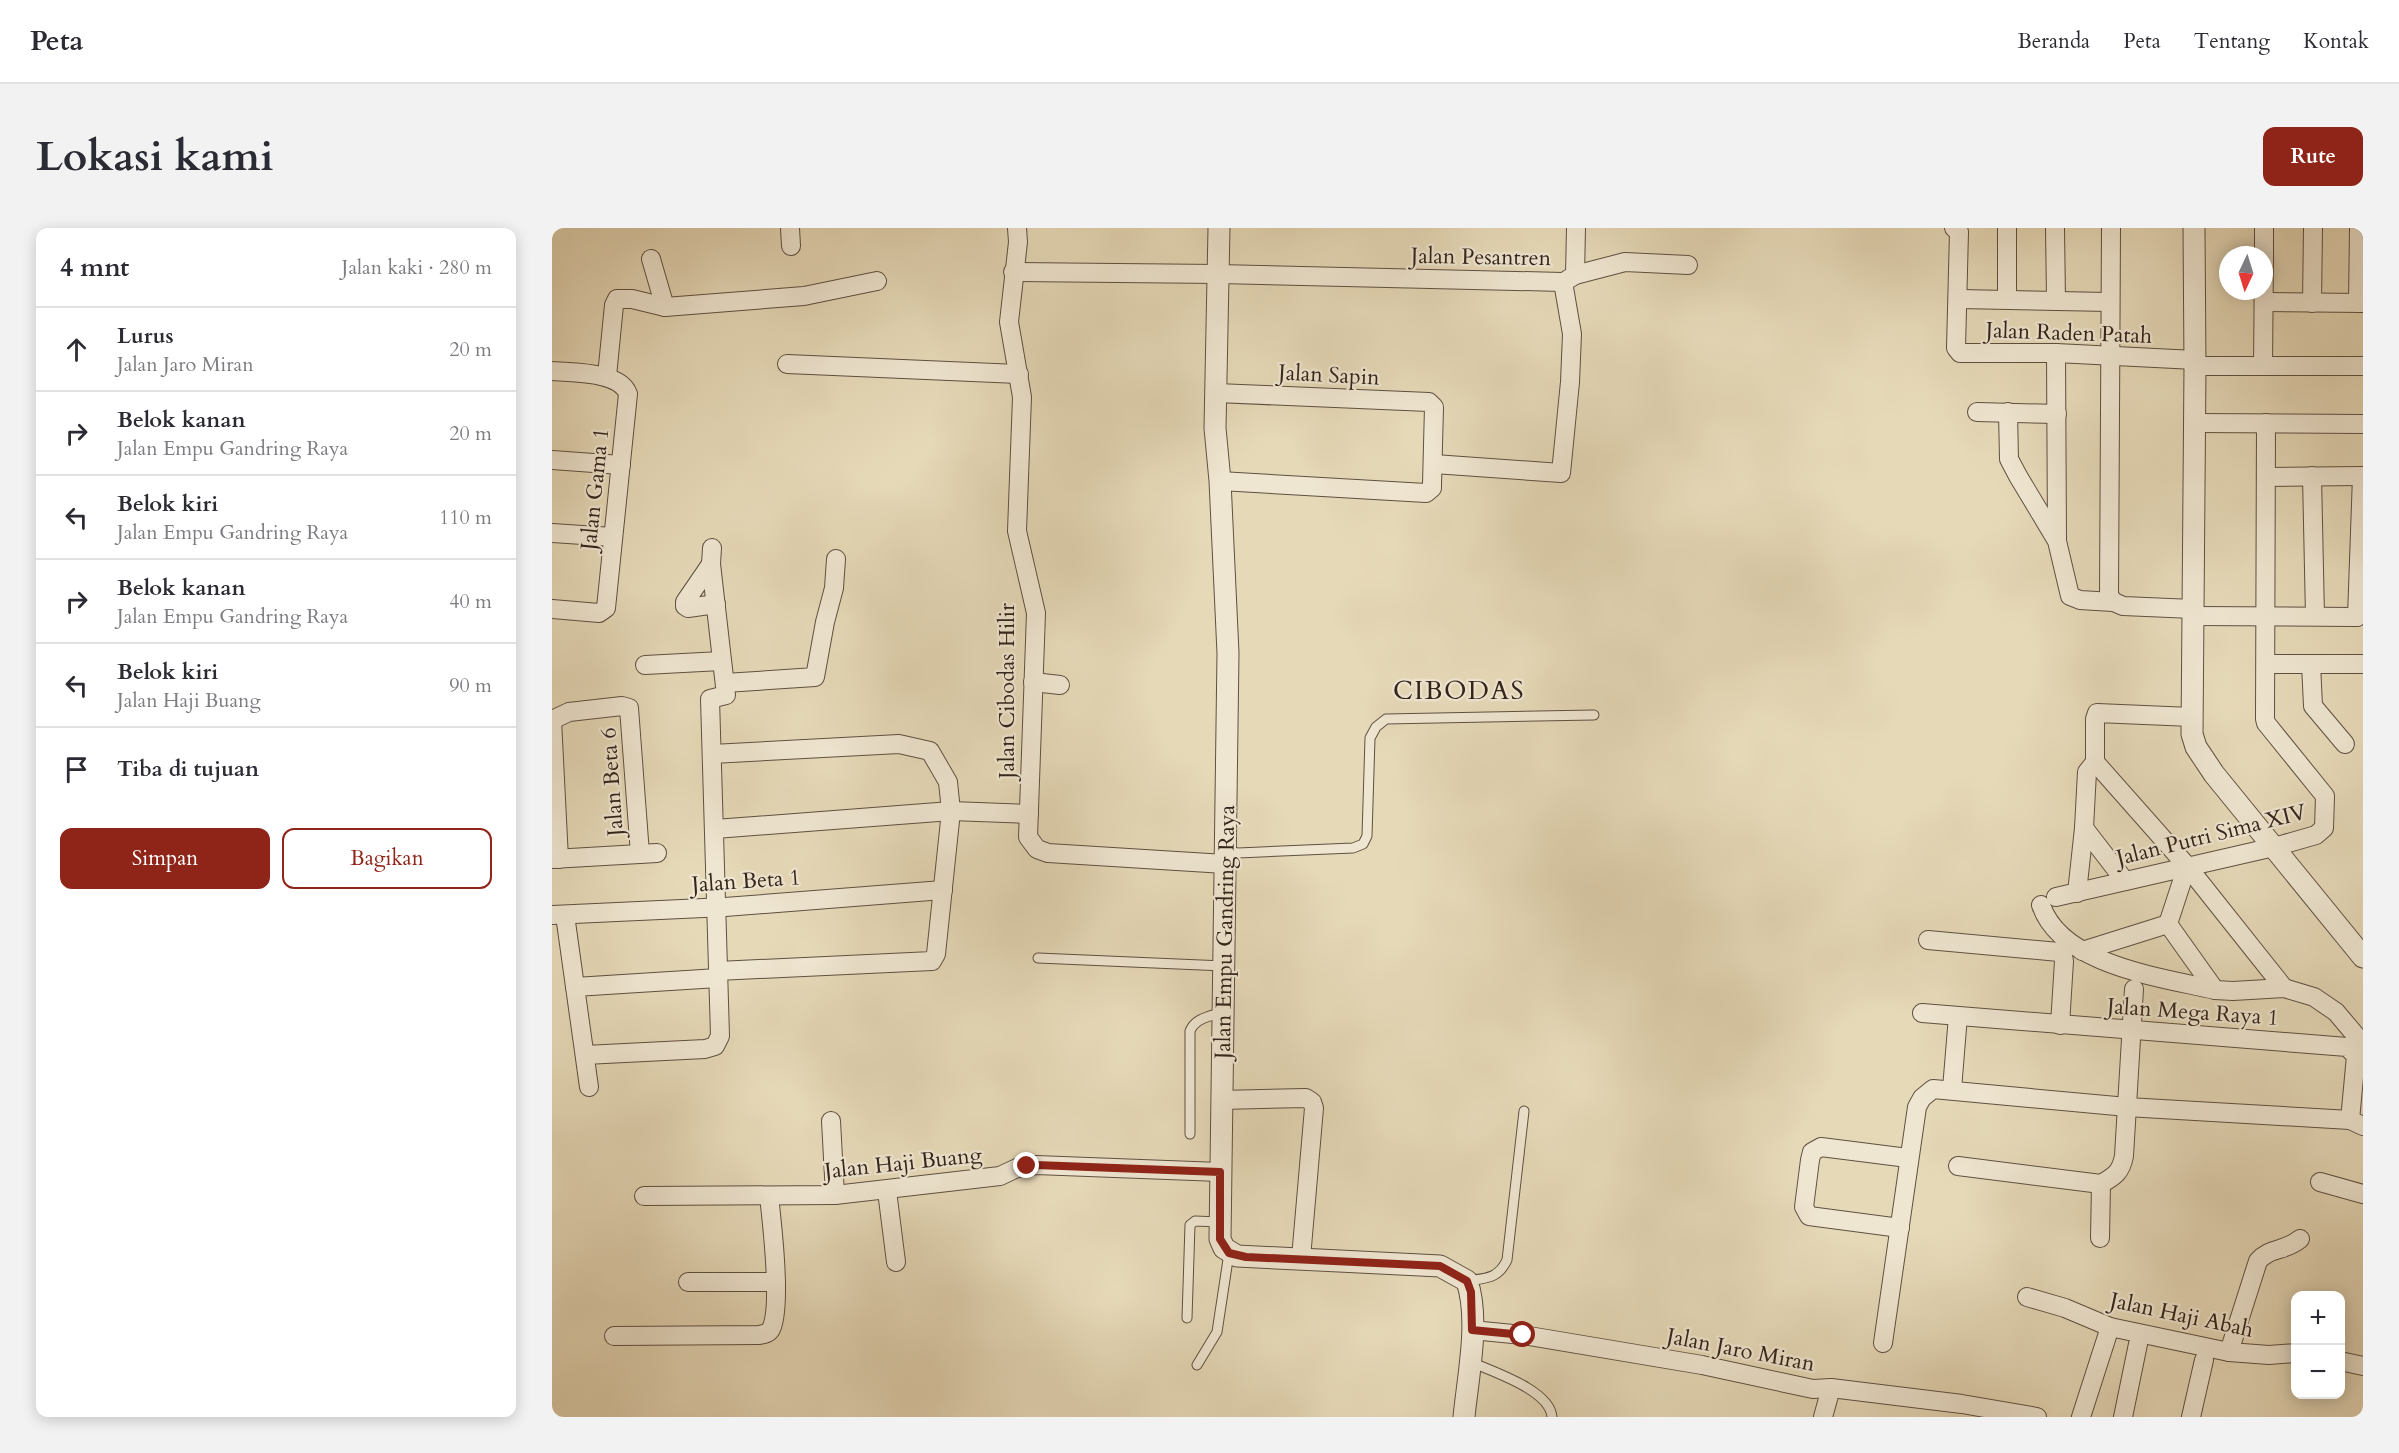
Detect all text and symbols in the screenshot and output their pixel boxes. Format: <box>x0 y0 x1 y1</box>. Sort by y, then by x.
text: Peta <box>30 22 83 60</box>
text: Beranda <box>2017 27 2090 56</box>
text: Peta <box>2123 27 2161 56</box>
text: Tentang <box>2194 27 2270 56</box>
text: Kontak <box>2303 27 2369 56</box>
button: Rute <box>2263 127 2363 186</box>
text: Lokasi kami <box>36 128 274 185</box>
street label: Jalan Pesantren <box>1408 241 1552 273</box>
north arrow <box>2219 246 2273 300</box>
text: 4 mnt <box>60 250 129 285</box>
text: Jalan kaki · 280 m <box>342 254 492 281</box>
street label: Jalan Raden Patah <box>1982 315 2153 351</box>
text: Lurus <box>117 321 174 351</box>
icon: ahead <box>60 333 93 366</box>
text: 20 m <box>449 336 492 363</box>
text: Jalan Jaro Miran <box>117 351 254 378</box>
street label: Jalan Sapin <box>1275 357 1381 393</box>
text: Belok kanan <box>117 405 246 435</box>
icon: right <box>60 417 93 450</box>
text: 20 m <box>449 420 492 447</box>
street label: Jalan Gama 1 <box>573 427 616 555</box>
text: Jalan Empu Gandring Raya <box>117 435 348 462</box>
text: Belok kiri <box>117 489 218 519</box>
icon: left <box>60 501 93 534</box>
text: 110 m <box>439 504 492 531</box>
text: Jalan Empu Gandring Raya <box>117 519 348 546</box>
text: Belok kanan <box>117 573 246 603</box>
icon: right <box>60 585 93 618</box>
text: 40 m <box>449 588 492 615</box>
street label: Jalan Cibodas Hilir <box>992 602 1022 782</box>
text: Jalan Empu Gandring Raya <box>117 603 348 630</box>
text: Belok kiri <box>117 657 218 687</box>
icon: left <box>60 669 93 702</box>
text: 90 m <box>449 672 492 699</box>
district label: CIBODAS <box>1393 673 1525 708</box>
text: Jalan Haji Buang <box>117 687 261 714</box>
street label: Jalan Beta 6 <box>593 726 631 840</box>
icon: arrive <box>60 753 93 786</box>
text: Tiba di tujuan <box>117 754 259 784</box>
street label: Jalan Putri Sima XIV <box>2110 797 2310 874</box>
street label: Jalan Empu Gandring Raya <box>1208 804 1242 1062</box>
button: Simpan <box>60 828 270 889</box>
button: Bagikan <box>282 828 492 889</box>
street label: Jalan Beta 1 <box>688 862 802 900</box>
street label: Jalan Mega Raya 1 <box>2103 991 2280 1033</box>
street label: Jalan Haji Buang <box>820 1140 984 1186</box>
route end <box>1013 1152 1039 1178</box>
street label: Jalan Haji Abah <box>2104 1285 2256 1345</box>
map controls <box>2291 1291 2345 1399</box>
button: + <box>2291 1291 2345 1345</box>
street label: Jalan Jaro Miran <box>1661 1320 1818 1379</box>
route start <box>1509 1321 1535 1347</box>
button: − <box>2291 1345 2345 1399</box>

